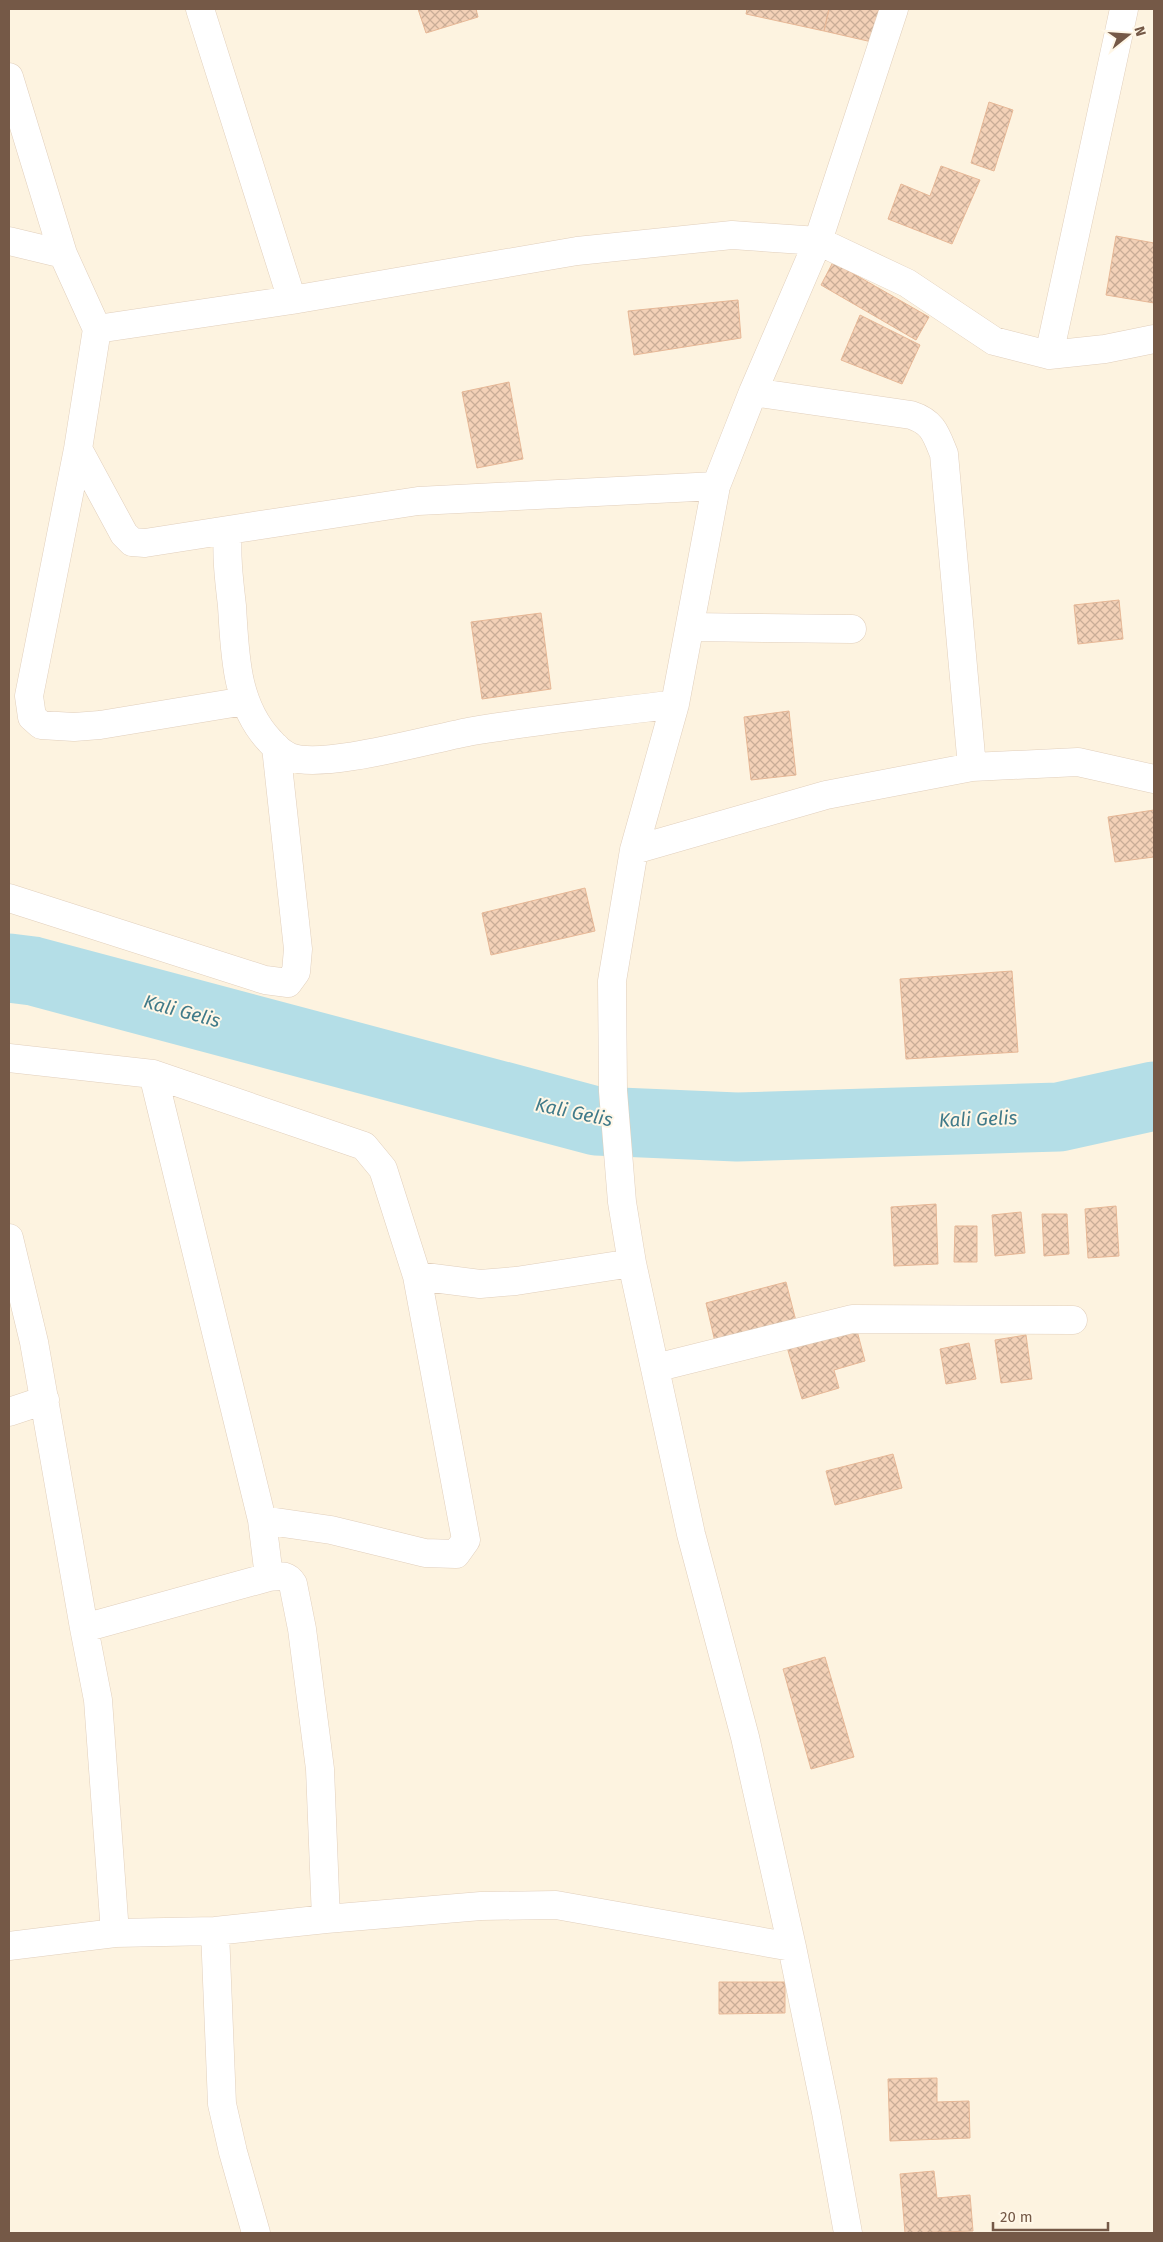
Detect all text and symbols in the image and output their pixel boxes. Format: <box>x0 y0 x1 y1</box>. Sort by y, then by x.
north arrow <box>1103 10 1153 60</box>
text: N <box>1130 24 1149 38</box>
water label: Kali Gelis <box>141 990 223 1032</box>
water label: Kali Gelis <box>533 1093 615 1131</box>
water label: Kali Gelis <box>938 1106 1018 1132</box>
scale bar <box>993 2200 1108 2232</box>
text: 20 m <box>1000 2208 1033 2226</box>

